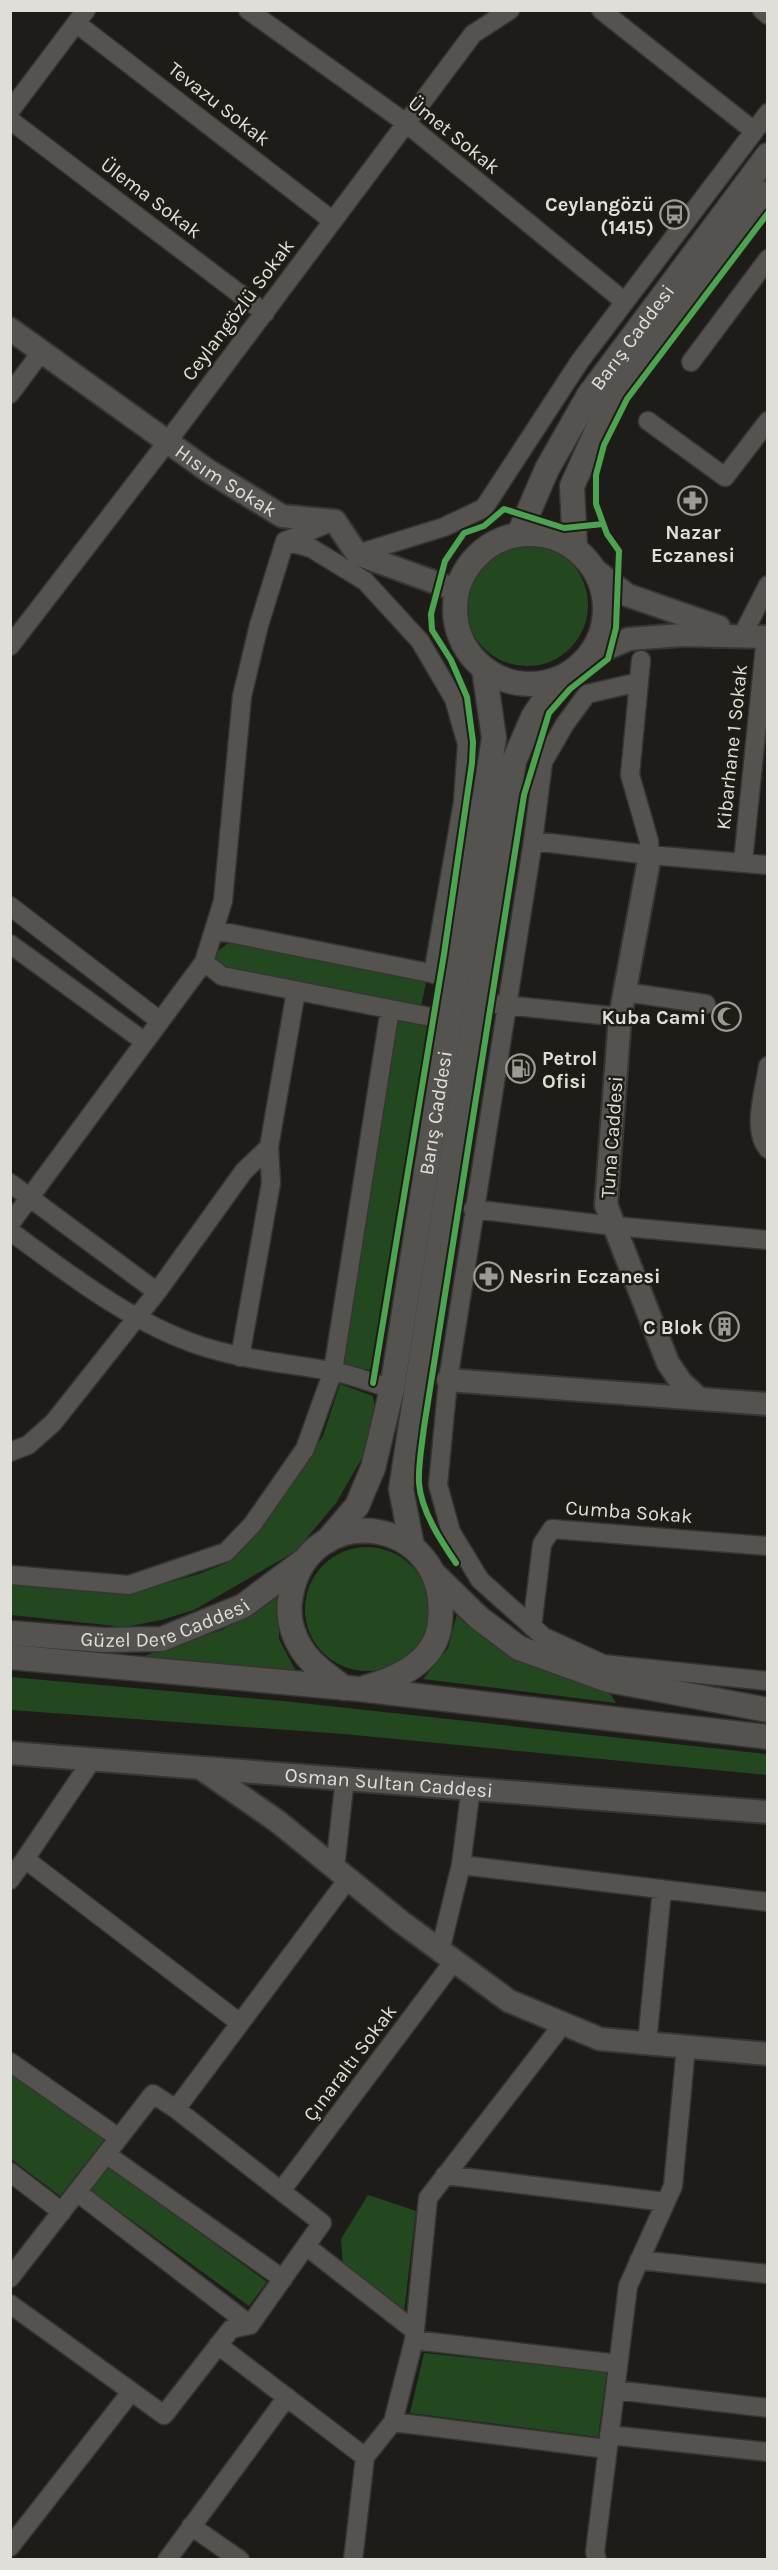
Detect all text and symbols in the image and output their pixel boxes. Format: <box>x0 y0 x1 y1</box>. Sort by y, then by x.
street label: Tevazu Sokak <box>164 57 274 151</box>
street label: Ümet Sokak <box>404 91 504 179</box>
street label: Ülema Sokak <box>96 153 206 243</box>
place label: Ceylangözü (1415) <box>545 193 654 239</box>
bus stop icon: Ceylangözü (1415) <box>659 199 691 231</box>
street label: Ceylangözlü Sokak <box>177 235 299 385</box>
street label: Barış Caddesi <box>585 280 679 394</box>
street label: Hısım Sokak <box>171 440 281 521</box>
pharmacy icon: Nazar Eczanesi <box>677 485 709 517</box>
place label: Nazar Eczanesi <box>651 521 735 567</box>
street label: Kibarhane 1 Sokak <box>712 663 752 831</box>
mosque icon: Kuba Cami <box>711 1001 743 1033</box>
place label: Kuba Cami <box>601 1006 706 1029</box>
place label: Petrol Ofisi <box>542 1047 597 1093</box>
street label: Barış Caddesi <box>414 1049 456 1177</box>
fuel station icon: Petrol Ofisi <box>505 1053 537 1085</box>
street label: Tuna Caddesi <box>596 1075 628 1199</box>
pharmacy icon: Nesrin Eczanesi <box>472 1260 504 1292</box>
place label: Nesrin Eczanesi <box>509 1265 661 1288</box>
building icon: C Blok <box>708 1311 740 1343</box>
place label: C Blok <box>643 1316 703 1339</box>
street label: Cumba Sokak <box>565 1496 693 1528</box>
street label: Güzel Dere Caddesi <box>80 1593 254 1652</box>
street label: Osman Sultan Caddesi <box>284 1763 494 1802</box>
street label: Çınaraltı Sokak <box>299 2000 401 2126</box>

